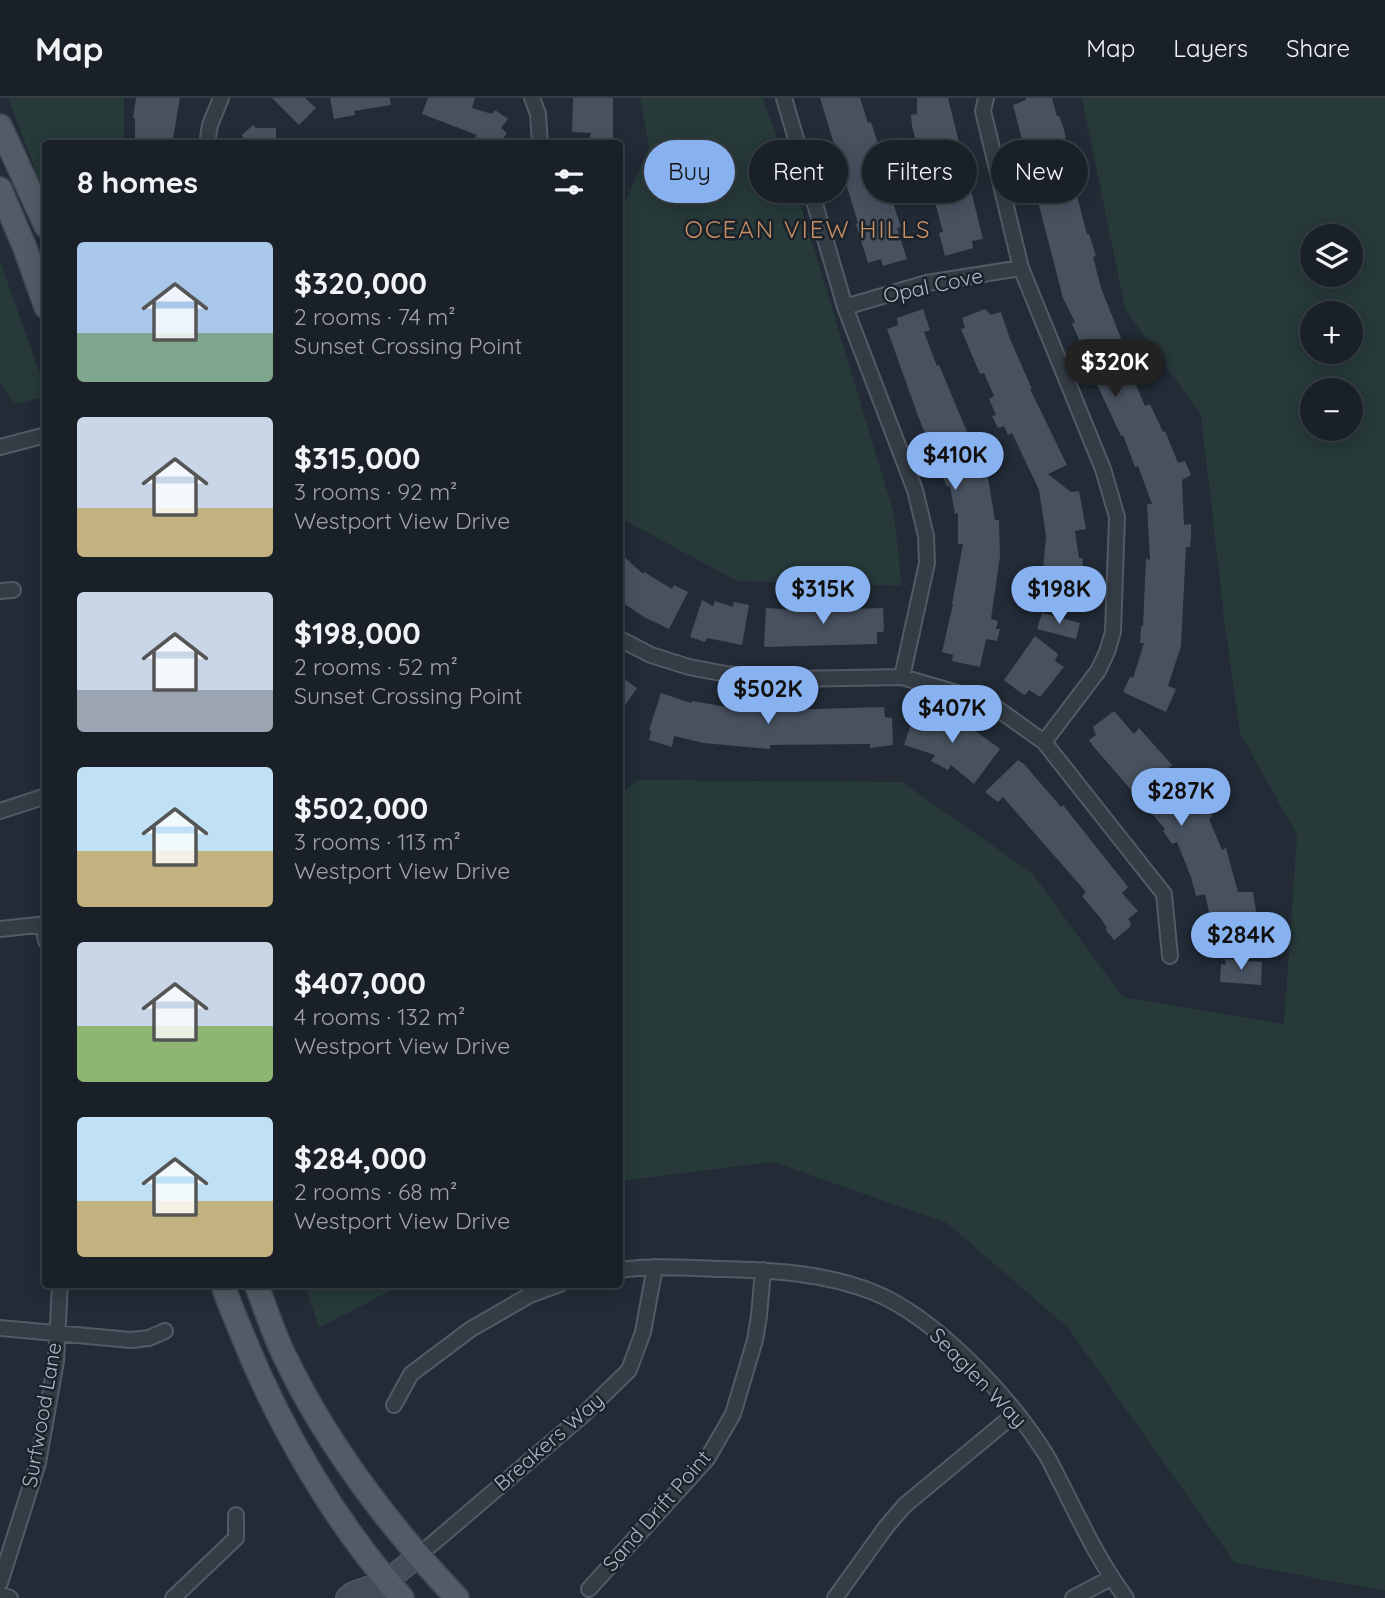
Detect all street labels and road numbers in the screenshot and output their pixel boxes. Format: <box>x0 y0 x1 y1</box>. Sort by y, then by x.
street label: Opal Cove <box>881 262 985 308</box>
street label: Seaglen Way <box>925 1322 1033 1433</box>
street label: Surfwood Lane <box>15 1340 67 1489</box>
street label: Breakers Way <box>488 1386 609 1496</box>
street label: Sand Drift Point <box>597 1444 716 1576</box>

